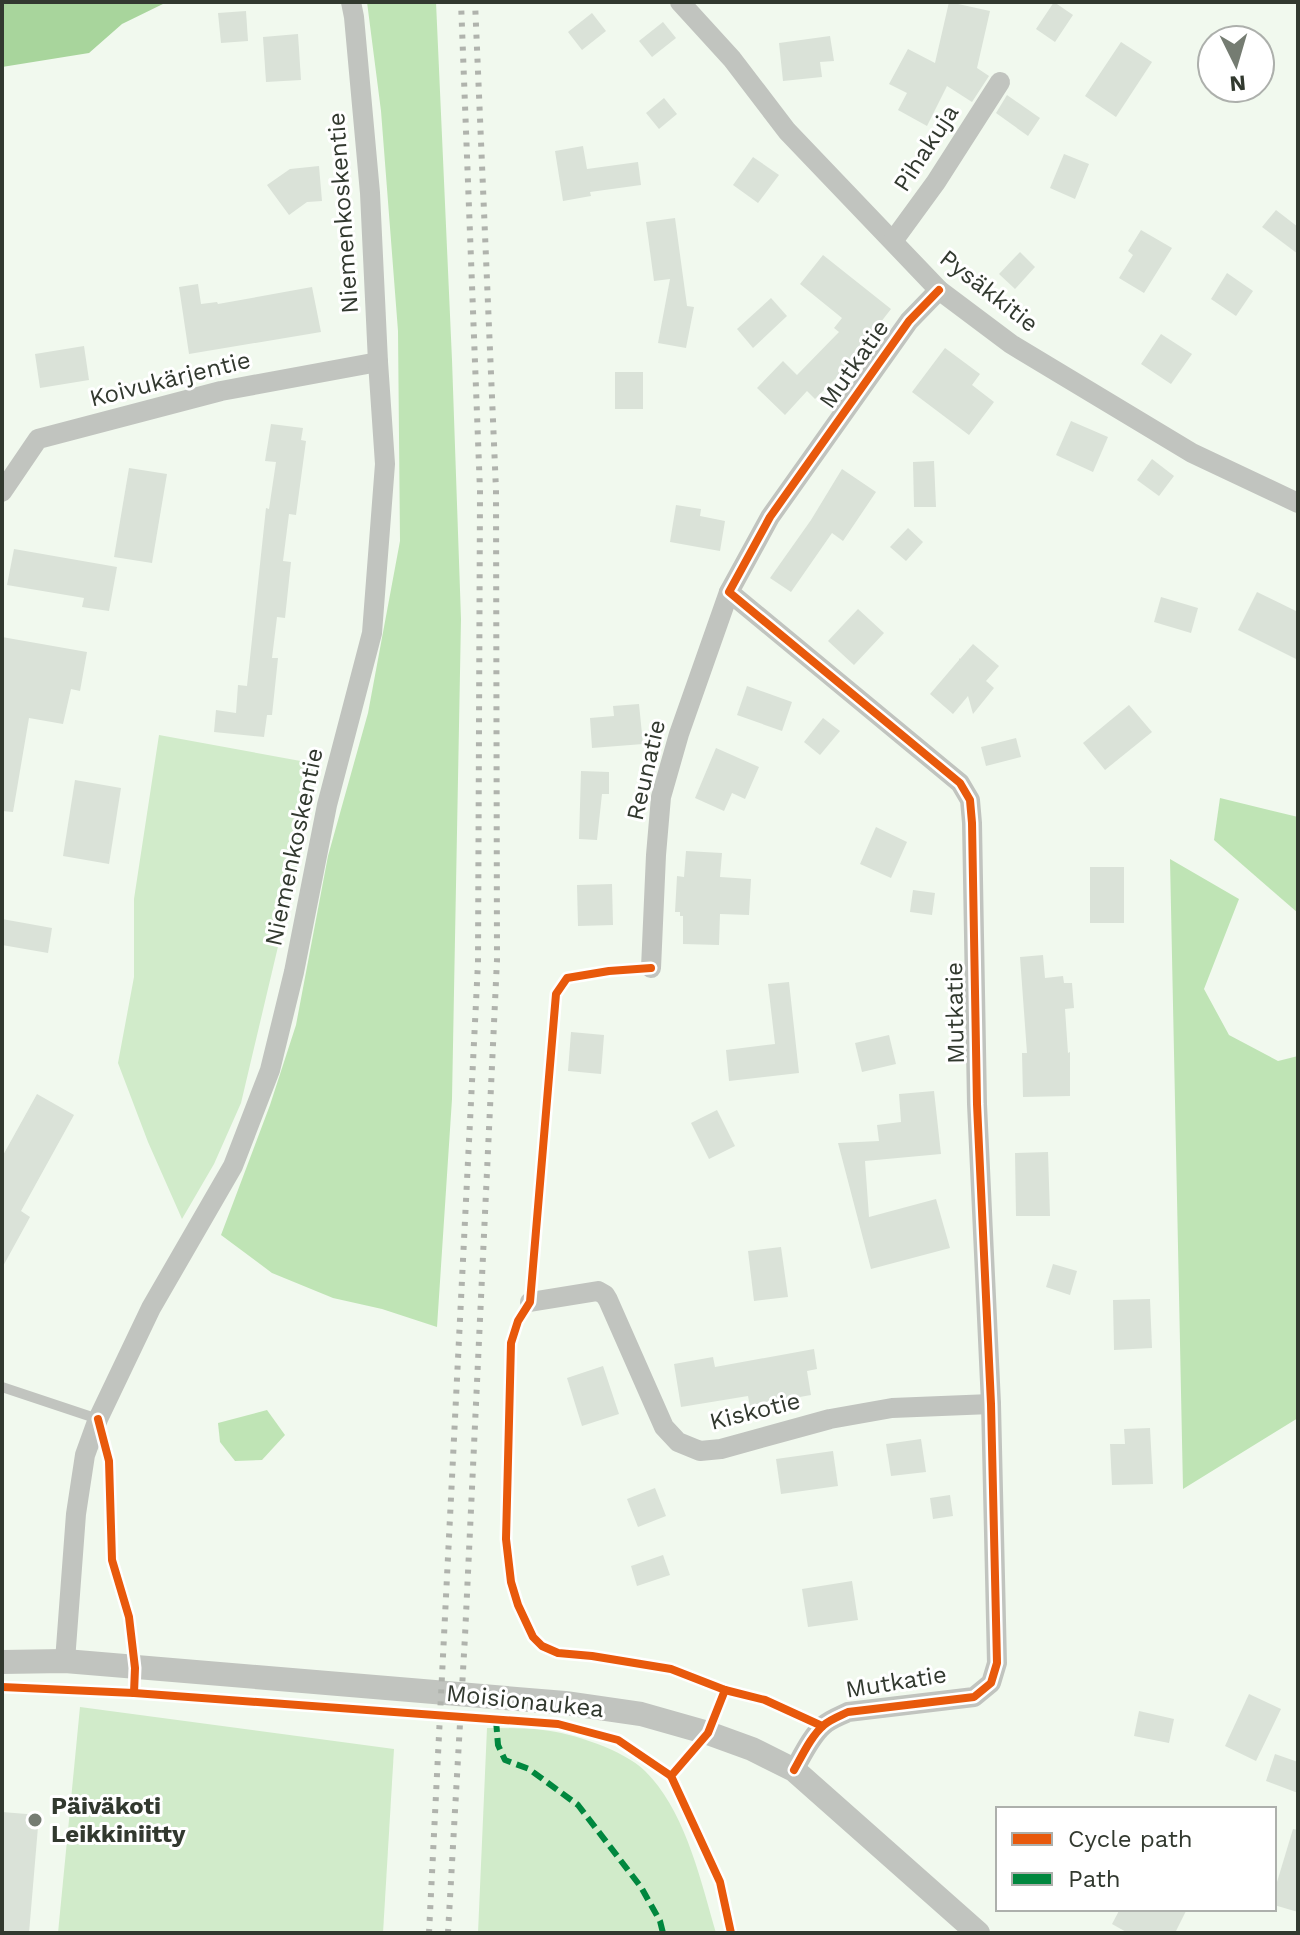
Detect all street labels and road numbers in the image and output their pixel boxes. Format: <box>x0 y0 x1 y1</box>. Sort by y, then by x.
street label: Pihakuja <box>888 99 964 197</box>
street label: Niemenkoskentie <box>322 111 364 315</box>
street label: Pysäkkitie <box>934 244 1044 338</box>
street label: Mutkatie <box>813 314 895 414</box>
street label: Koivukärjentie <box>87 345 253 413</box>
street label: Reunatie <box>621 717 671 823</box>
street label: Niemenkoskentie <box>259 745 329 949</box>
street label: Mutkatie <box>940 962 970 1064</box>
street label: Kiskotie <box>707 1386 803 1436</box>
street label: Mutkatie <box>843 1660 949 1704</box>
street label: Moisionaukea <box>445 1679 605 1723</box>

